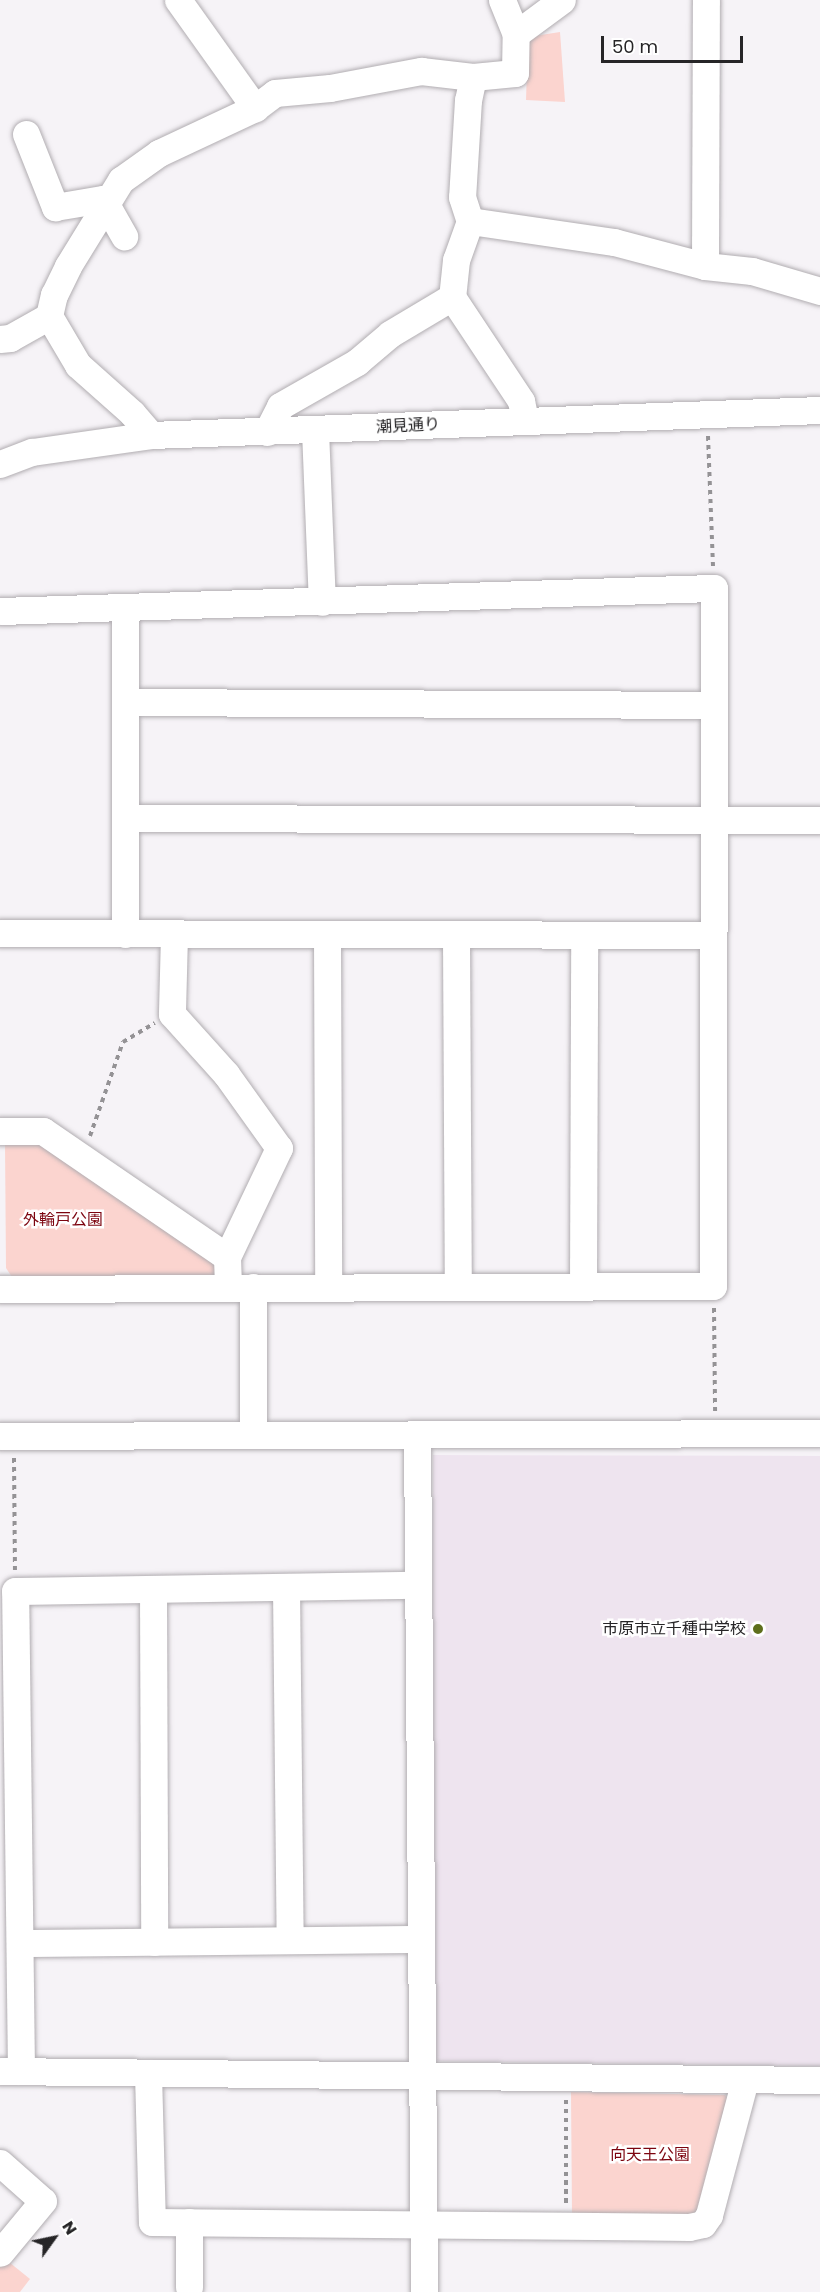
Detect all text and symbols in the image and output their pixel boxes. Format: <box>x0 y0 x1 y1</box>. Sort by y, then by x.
scale bar <box>604 24 746 62</box>
text: 50 m <box>612 34 658 59</box>
street label: 潮見通り <box>376 415 440 437</box>
park label: 外輪戸公園 <box>23 1210 103 1230</box>
place label: 市原市立千種中学校 <box>602 1619 746 1639</box>
marker: 市原市立千種中学校 <box>751 1622 765 1636</box>
park label: 向天王公園 <box>610 2145 690 2165</box>
north arrow <box>24 2208 84 2268</box>
text: N <box>57 2217 82 2239</box>

